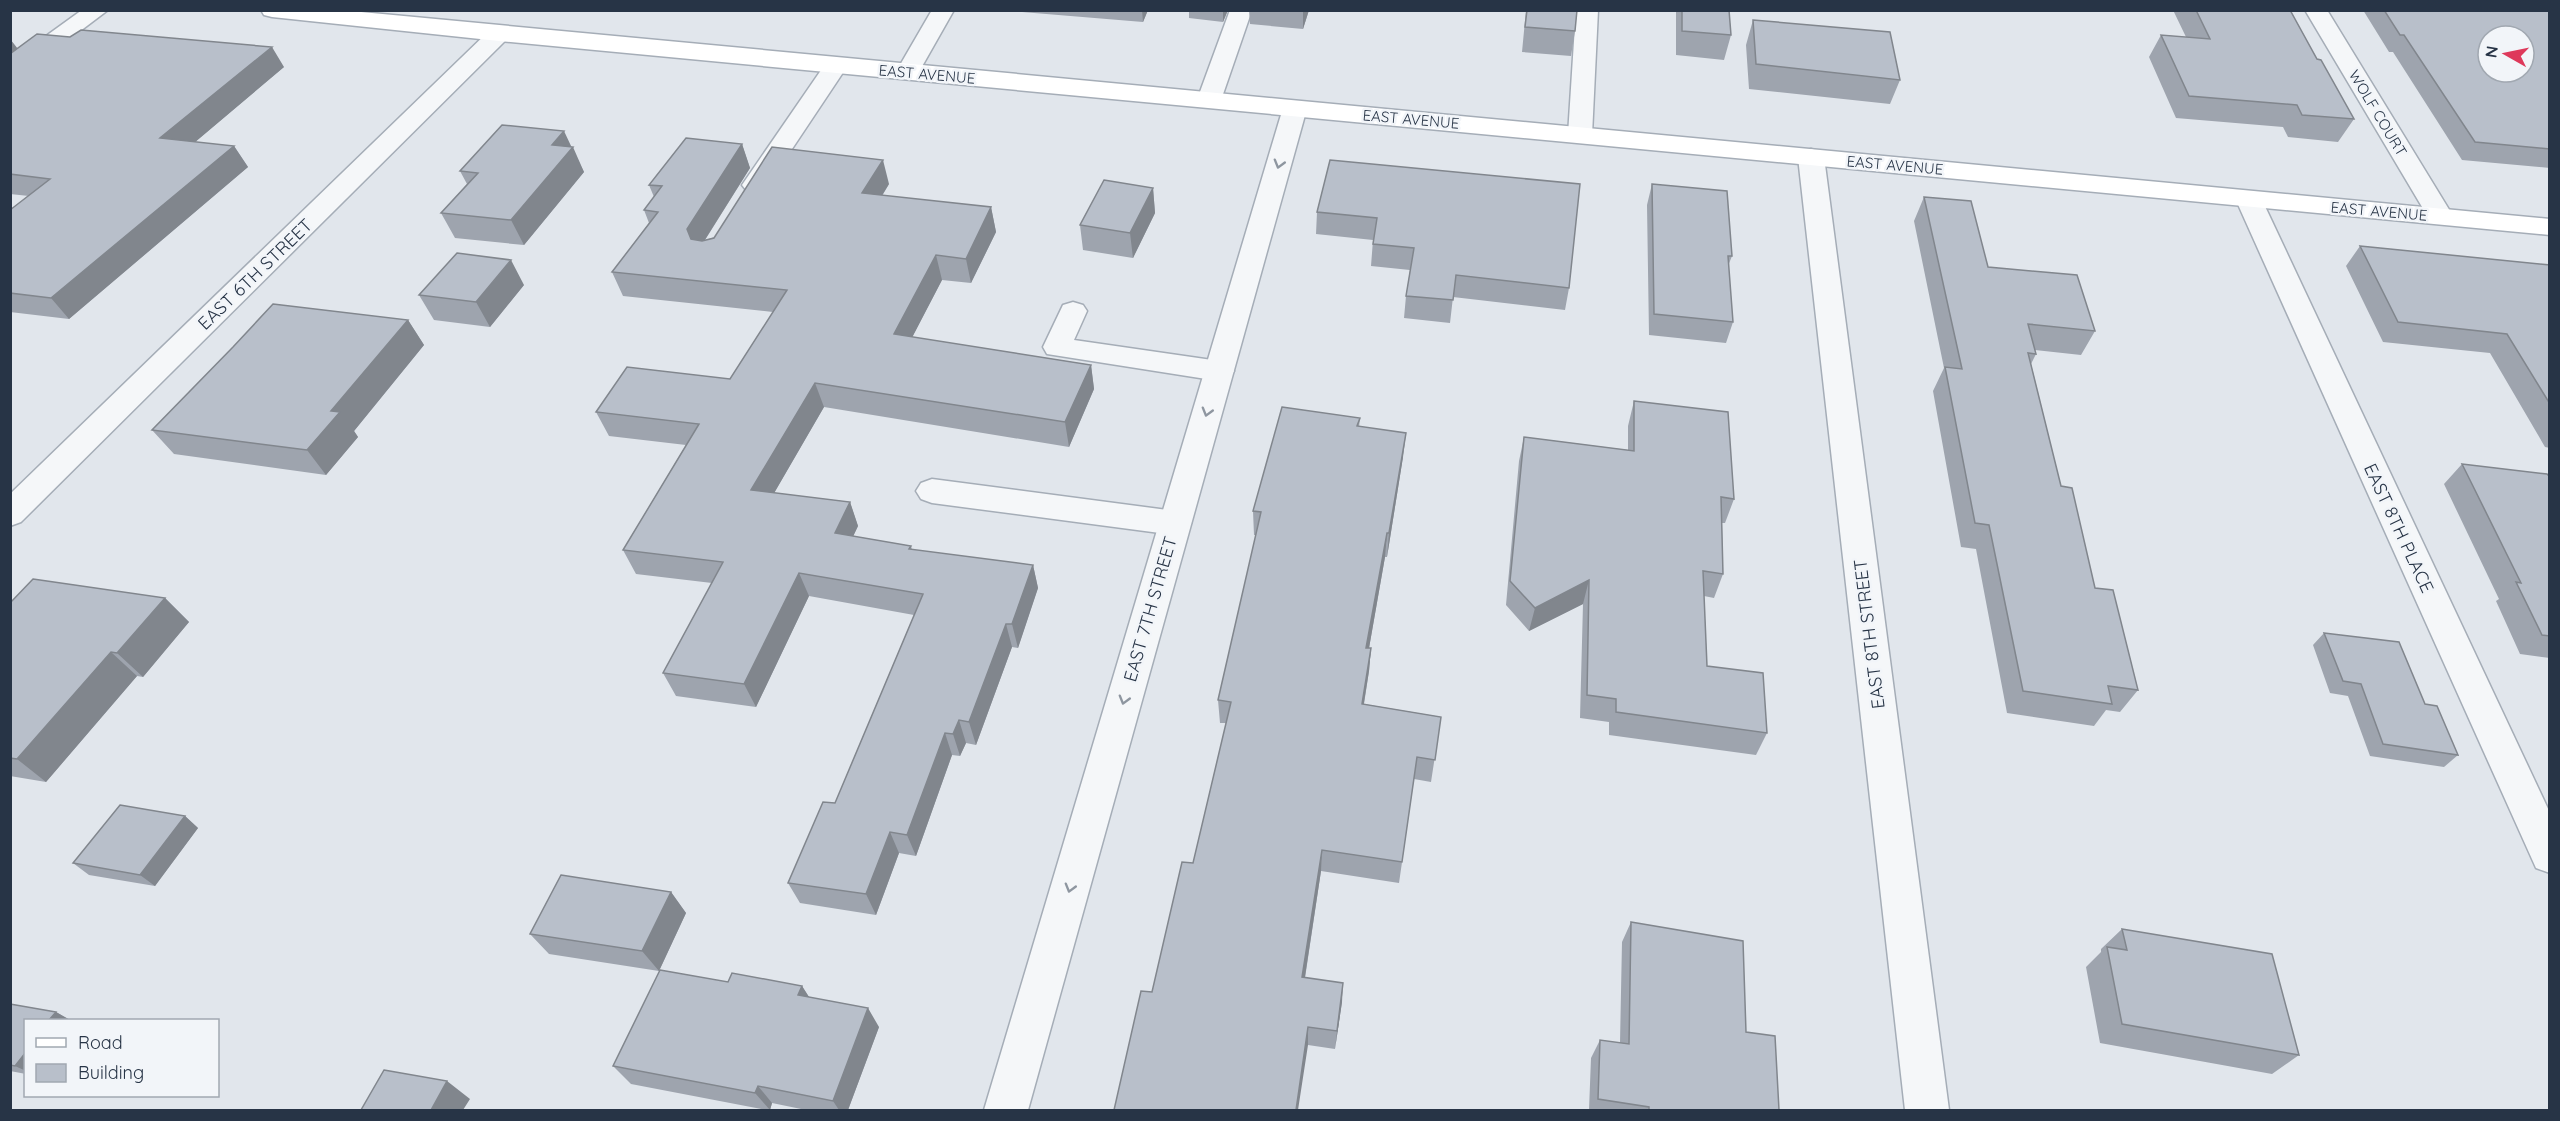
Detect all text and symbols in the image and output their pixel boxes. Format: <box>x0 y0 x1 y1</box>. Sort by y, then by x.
north arrow <box>2476 24 2536 84</box>
text: N <box>2480 44 2502 59</box>
street label: EAST AVENUE <box>878 60 976 88</box>
street label: WOLF COURT <box>2345 66 2411 160</box>
street label: EAST AVENUE <box>1362 105 1460 133</box>
street label: EAST AVENUE <box>1846 151 1944 179</box>
one-way arrow <box>1274 158 1286 169</box>
street label: EAST AVENUE <box>2330 197 2428 225</box>
street label: EAST 6TH STREET <box>193 213 317 335</box>
one-way arrow <box>1202 407 1215 417</box>
street label: EAST 8TH PLACE <box>2359 460 2439 596</box>
street label: EAST 7TH STREET <box>1118 534 1182 684</box>
street label: EAST 8TH STREET <box>1848 558 1890 710</box>
one-way arrow <box>1119 695 1131 705</box>
one-way arrow <box>1065 882 1077 893</box>
legend <box>24 1019 219 1097</box>
text: Road <box>78 1031 123 1054</box>
text: Building <box>78 1061 144 1084</box>

